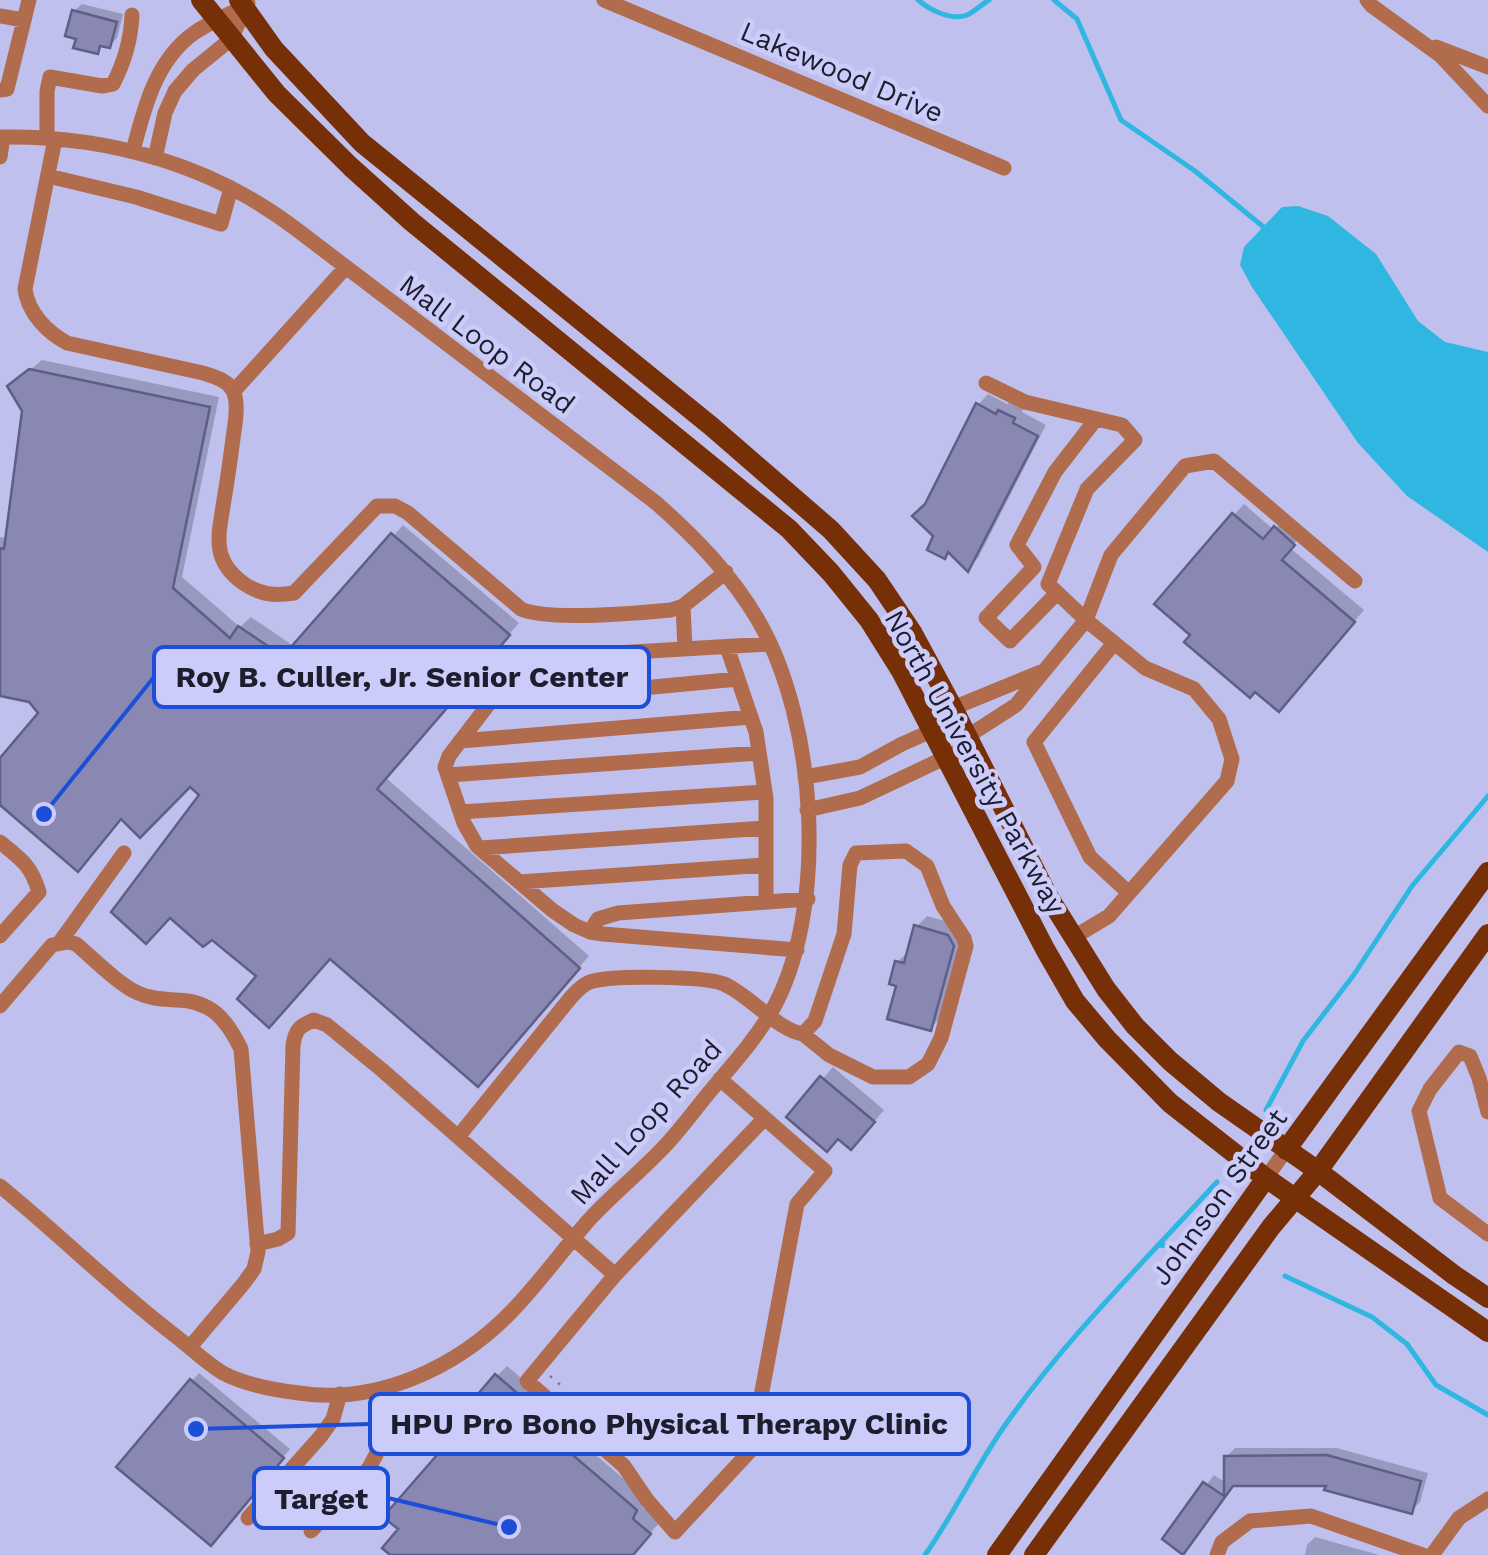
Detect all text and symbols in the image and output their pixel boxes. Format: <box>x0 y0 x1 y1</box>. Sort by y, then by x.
street label: Lakewood Drive <box>736 14 948 130</box>
street label: Mall Loop Road <box>393 267 581 421</box>
street label: North University Parkway <box>878 604 1073 920</box>
callout: Roy B. Culler, Jr. Senior Center <box>154 647 649 707</box>
text: Roy B. Culler, Jr. Senior Center <box>175 659 629 694</box>
street label: Mall Loop Road <box>563 1033 729 1211</box>
street label: Johnson Street <box>1144 1102 1294 1292</box>
callout: HPU Pro Bono Physical Therapy Clinic <box>370 1394 969 1454</box>
text: HPU Pro Bono Physical Therapy Clinic <box>390 1406 948 1441</box>
callout: Target <box>254 1468 388 1528</box>
text: Target <box>274 1481 368 1516</box>

